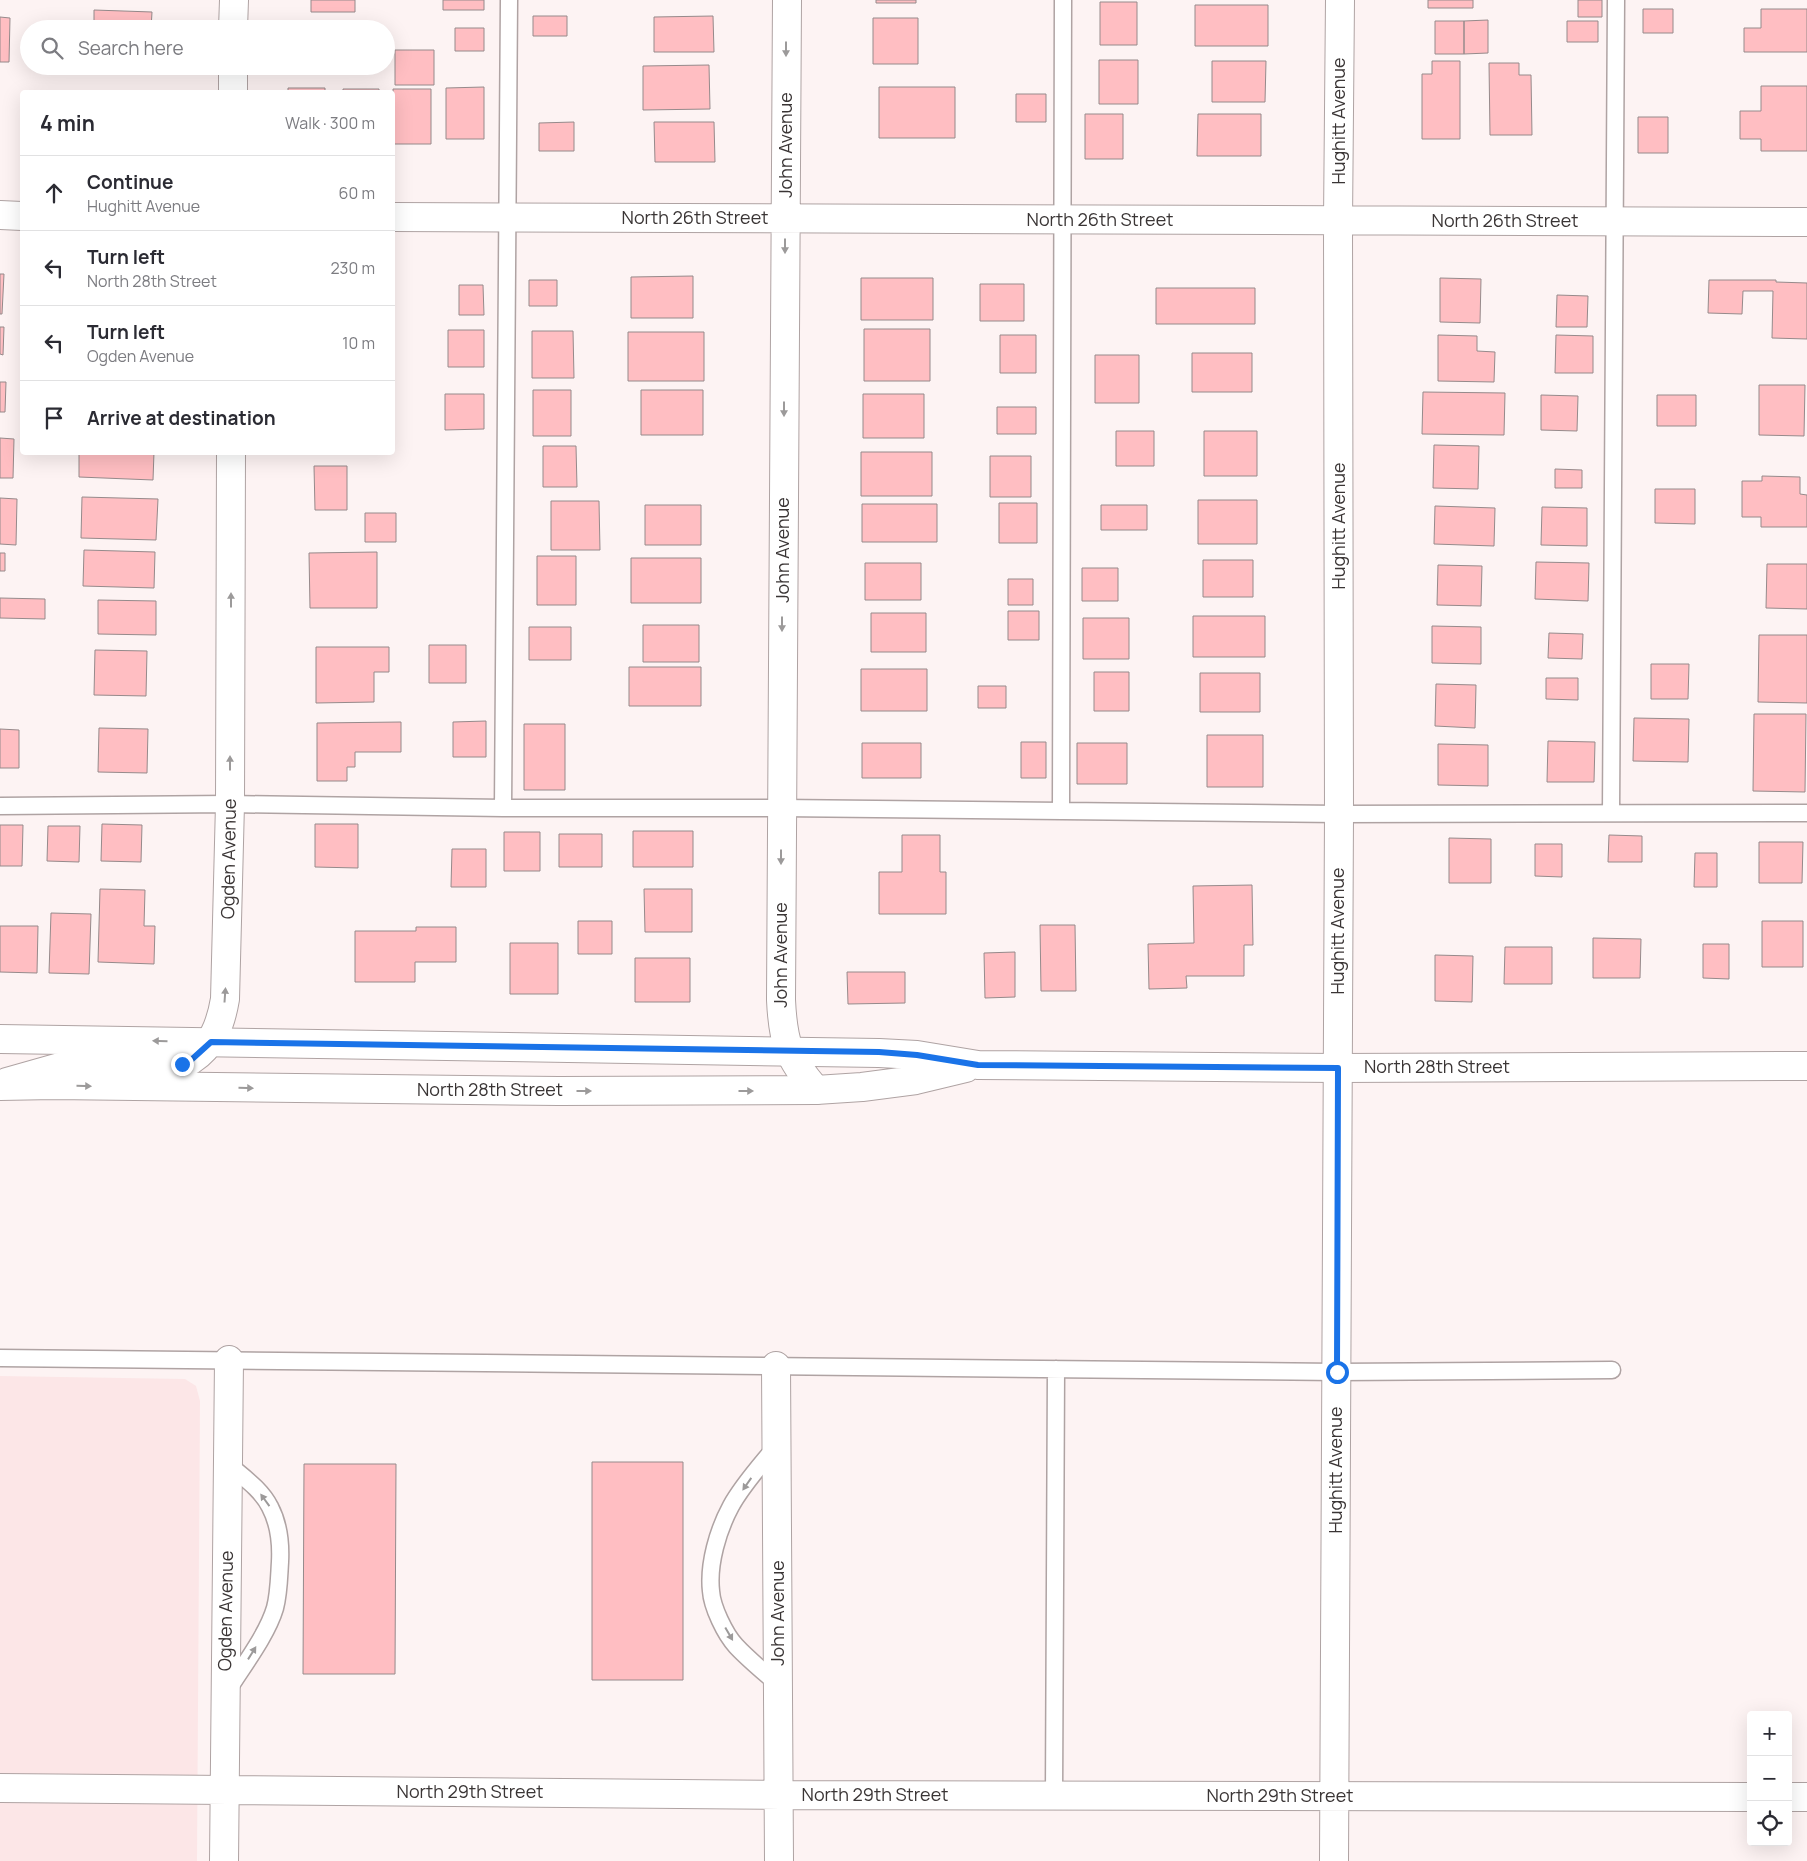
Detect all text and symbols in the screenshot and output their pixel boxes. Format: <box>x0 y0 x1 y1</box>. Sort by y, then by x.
search box <box>20 20 395 75</box>
icon: search <box>38 34 66 62</box>
text: Search here <box>78 35 184 61</box>
one-way arrow <box>782 41 790 57</box>
street label: Hughitt Avenue <box>1326 57 1350 185</box>
street label: John Avenue <box>773 92 797 198</box>
text: 4 min <box>40 109 95 137</box>
text: Walk · 300 m <box>285 112 375 134</box>
text: Continue <box>87 169 173 195</box>
icon: ahead <box>40 179 68 207</box>
text: 60 m <box>339 182 375 204</box>
text: Hughitt Avenue <box>87 195 200 217</box>
street label: North 26th Street <box>622 205 768 229</box>
street label: North 26th Street <box>1027 207 1173 231</box>
street label: North 26th Street <box>1432 208 1578 232</box>
one-way arrow <box>781 238 789 254</box>
text: Turn left <box>87 244 165 270</box>
icon: left <box>40 254 68 282</box>
text: 230 m <box>331 257 375 279</box>
text: North 28th Street <box>87 270 217 292</box>
text: Turn left <box>87 319 165 345</box>
icon: left <box>40 329 68 357</box>
text: 10 m <box>342 332 375 354</box>
text: Ogden Avenue <box>87 345 194 367</box>
one-way arrow <box>780 401 788 417</box>
icon: arrive <box>40 404 68 432</box>
text: Arrive at destination <box>87 405 276 431</box>
street label: Hughitt Avenue <box>1326 462 1350 590</box>
street label: John Avenue <box>770 497 794 603</box>
one-way arrow <box>227 592 235 608</box>
one-way arrow <box>778 616 786 632</box>
one-way arrow <box>226 755 234 771</box>
street label: Ogden Avenue <box>215 799 241 919</box>
one-way arrow <box>777 849 785 865</box>
street label: Hughitt Avenue <box>1325 867 1349 995</box>
street label: John Avenue <box>768 902 792 1008</box>
one-way arrow <box>221 987 229 1003</box>
one-way arrow <box>152 1037 168 1045</box>
route end <box>171 1053 194 1076</box>
street label: North 28th Street <box>1364 1054 1510 1078</box>
street label: North 28th Street <box>417 1077 563 1101</box>
one-way arrow <box>76 1082 92 1090</box>
one-way arrow <box>238 1084 254 1092</box>
one-way arrow <box>576 1087 592 1095</box>
one-way arrow <box>738 1087 754 1095</box>
route start <box>1326 1361 1349 1384</box>
street label: Hughitt Avenue <box>1323 1406 1347 1534</box>
one-way arrow <box>742 1477 752 1490</box>
one-way arrow <box>260 1493 270 1507</box>
street label: Ogden Avenue <box>212 1551 238 1671</box>
street label: John Avenue <box>765 1560 789 1666</box>
one-way arrow <box>724 1627 733 1641</box>
one-way arrow <box>247 1646 256 1660</box>
map controls <box>1747 1711 1792 1846</box>
button: + <box>1747 1711 1792 1756</box>
button: − <box>1747 1756 1792 1801</box>
street label: North 29th Street <box>397 1779 543 1803</box>
street label: North 29th Street <box>802 1782 948 1806</box>
street label: North 29th Street <box>1207 1783 1353 1807</box>
button: locate <box>1747 1801 1792 1846</box>

